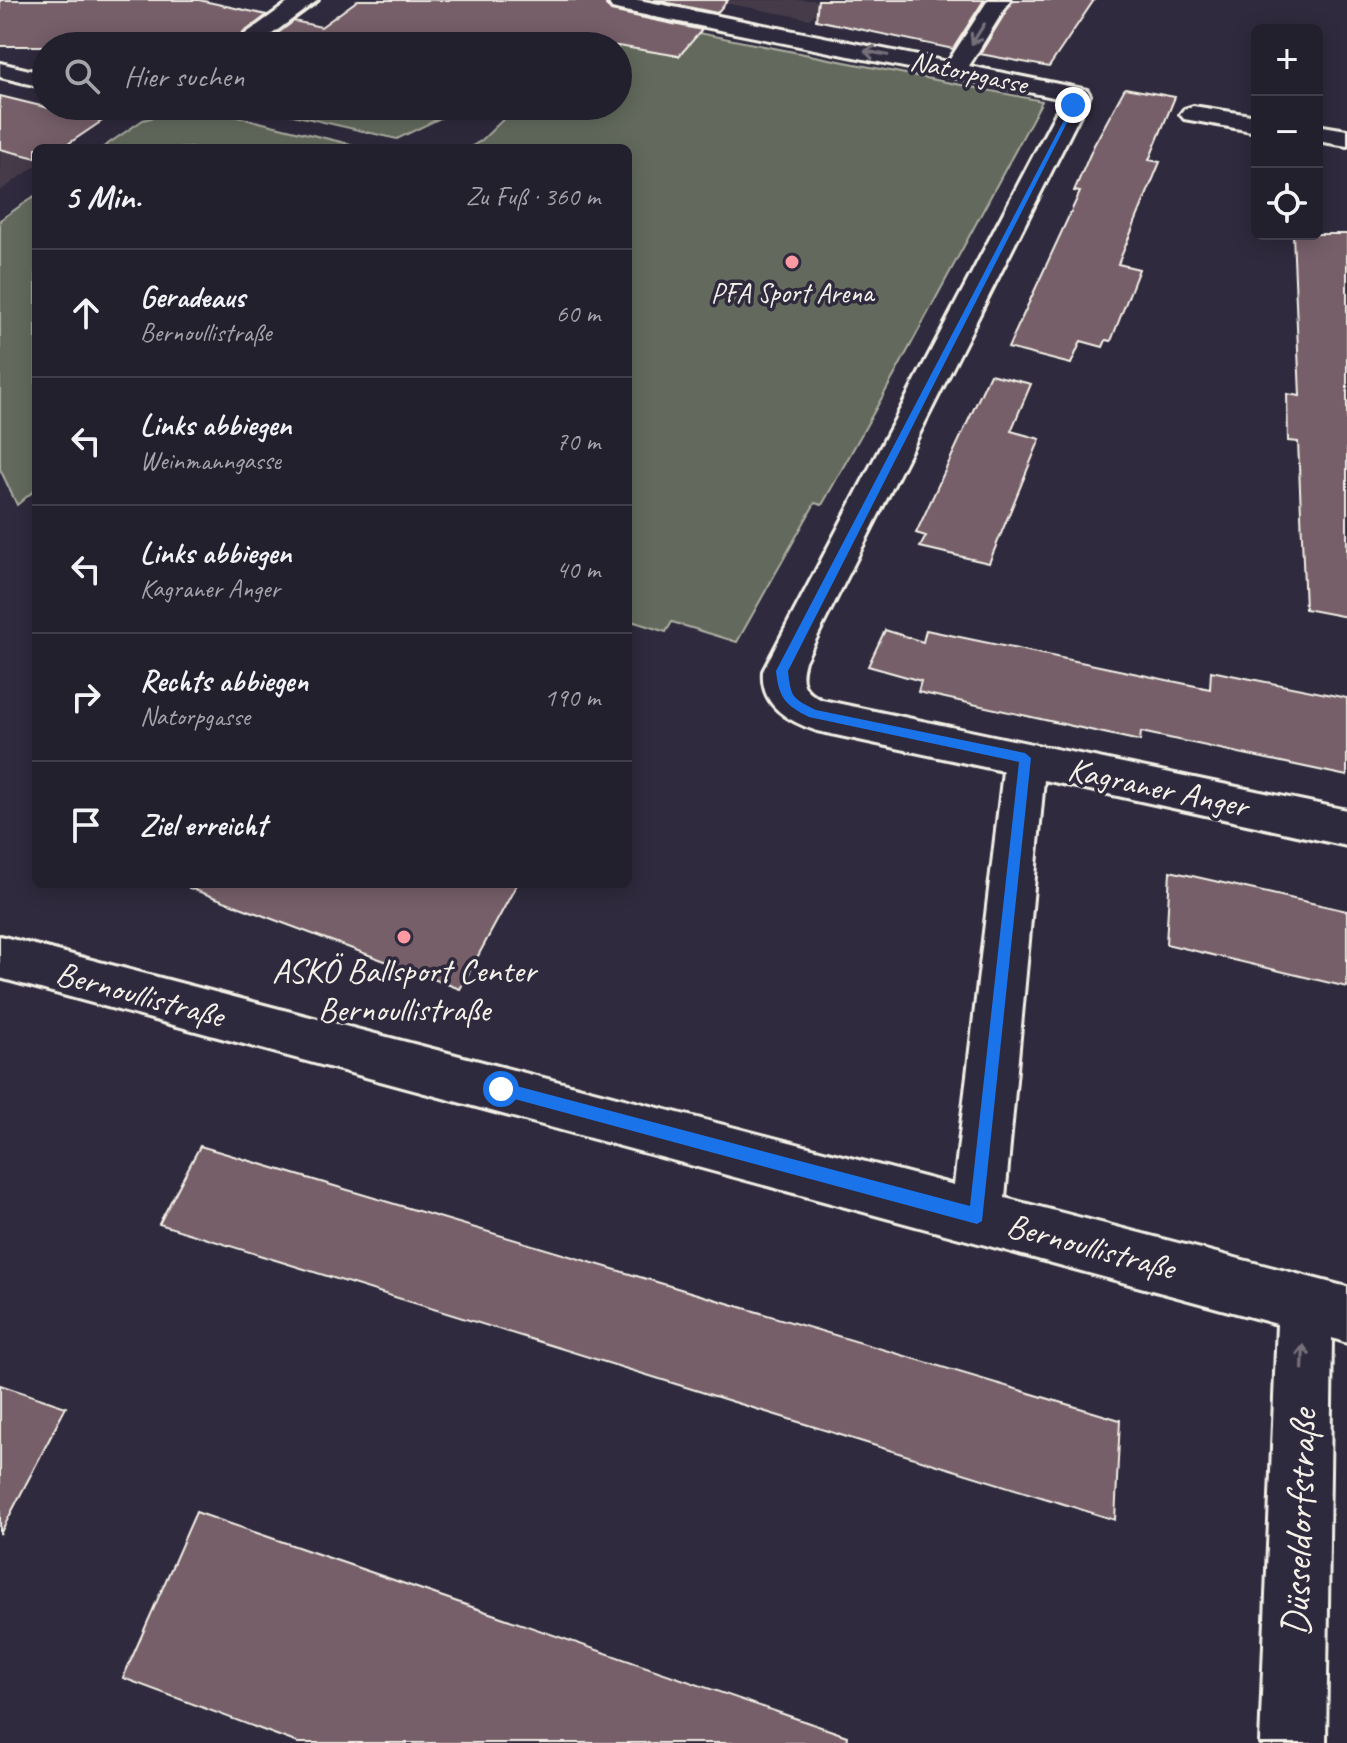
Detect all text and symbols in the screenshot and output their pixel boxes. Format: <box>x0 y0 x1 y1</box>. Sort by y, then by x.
one-way arrow <box>970 22 986 45</box>
map controls <box>1251 24 1323 240</box>
button: + <box>1251 24 1323 96</box>
search box <box>32 32 632 120</box>
street label: Natorpgasse <box>907 43 1032 102</box>
one-way arrow <box>864 44 889 59</box>
icon: search <box>60 54 104 98</box>
text: Hier suchen <box>124 57 244 95</box>
route end <box>1055 87 1091 123</box>
button: − <box>1251 96 1323 168</box>
button: locate <box>1251 168 1323 240</box>
text: 5 Min. <box>64 175 141 218</box>
text: Zu Fuß · 360 m <box>466 180 600 213</box>
marker: PFA Sport Arena <box>783 253 801 271</box>
place label: PFA Sport Arena <box>711 275 876 310</box>
text: Geradeaus <box>140 278 245 316</box>
icon: ahead <box>64 291 108 335</box>
text: 60 m <box>556 297 600 330</box>
text: Bernoullistraße <box>140 316 272 349</box>
text: Links abbiegen <box>140 406 291 444</box>
icon: left <box>64 419 108 463</box>
text: 70 m <box>556 425 600 458</box>
text: Weinmanngasse <box>140 444 281 477</box>
text: Links abbiegen <box>140 534 291 572</box>
icon: left <box>64 547 108 591</box>
text: 40 m <box>556 553 600 586</box>
text: Kagraner Anger <box>140 572 280 605</box>
text: Rechts abbiegen <box>140 662 308 700</box>
icon: right <box>64 675 108 719</box>
text: 190 m <box>544 681 600 714</box>
text: Natorpgasse <box>140 700 250 733</box>
street label: Kagraner Anger <box>1064 747 1256 828</box>
icon: arrive <box>64 803 108 847</box>
text: Ziel erreicht <box>140 806 266 844</box>
marker: ASKÖ Ballsport Center Bernoullistraße <box>395 928 413 946</box>
place label: ASKÖ Ballsport Center Bernoullistraße <box>272 949 539 1031</box>
street label: Bernoullistraße <box>51 951 231 1038</box>
route start <box>483 1071 519 1107</box>
street label: Bernoullistraße <box>1002 1203 1182 1290</box>
one-way arrow <box>1296 1344 1311 1371</box>
street label: Düsseldorfstraße <box>1270 1405 1328 1638</box>

